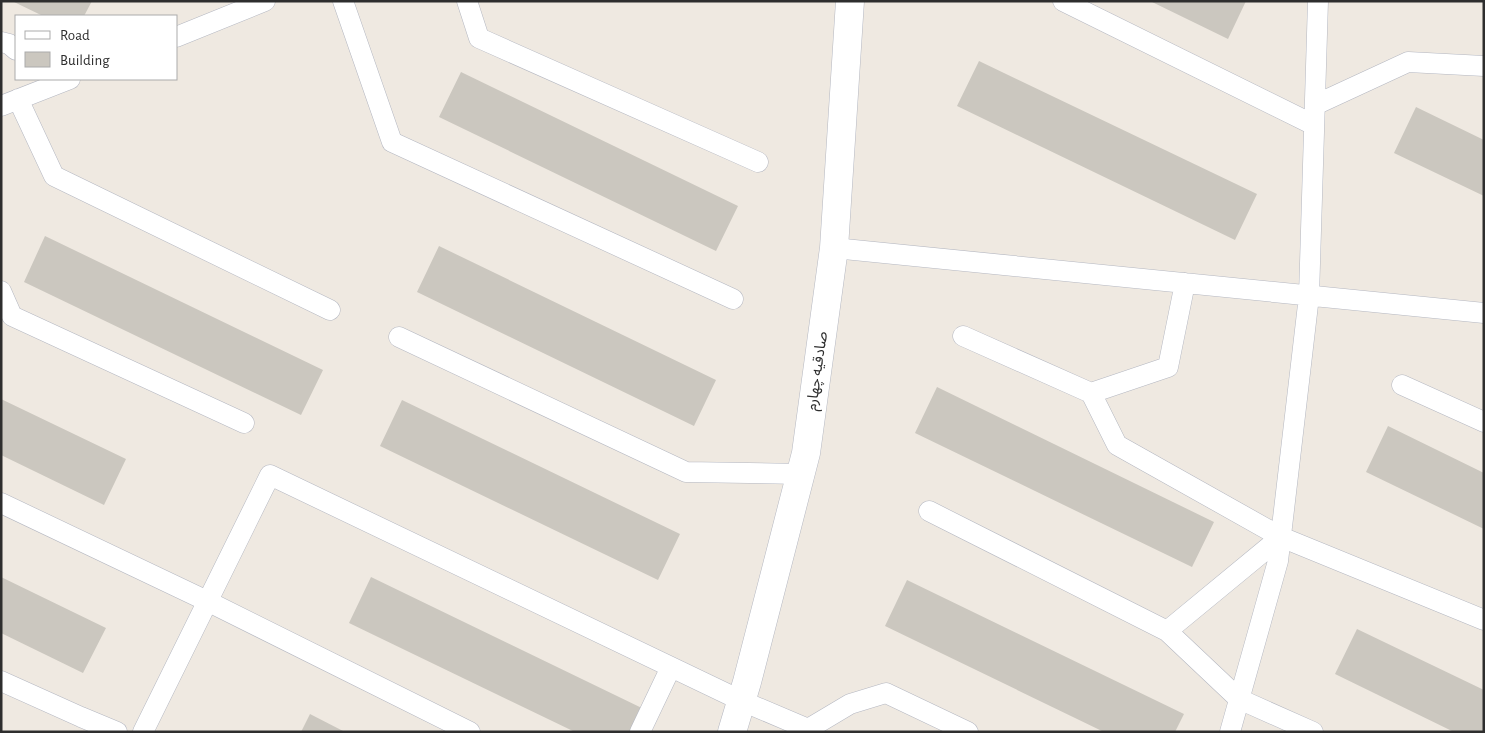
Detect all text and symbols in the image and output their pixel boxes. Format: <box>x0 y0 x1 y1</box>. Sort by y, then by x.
legend <box>15 15 178 80</box>
text: Road <box>60 28 90 43</box>
text: Building <box>60 53 110 68</box>
street label: صادقیه چهارم <box>804 330 833 412</box>

